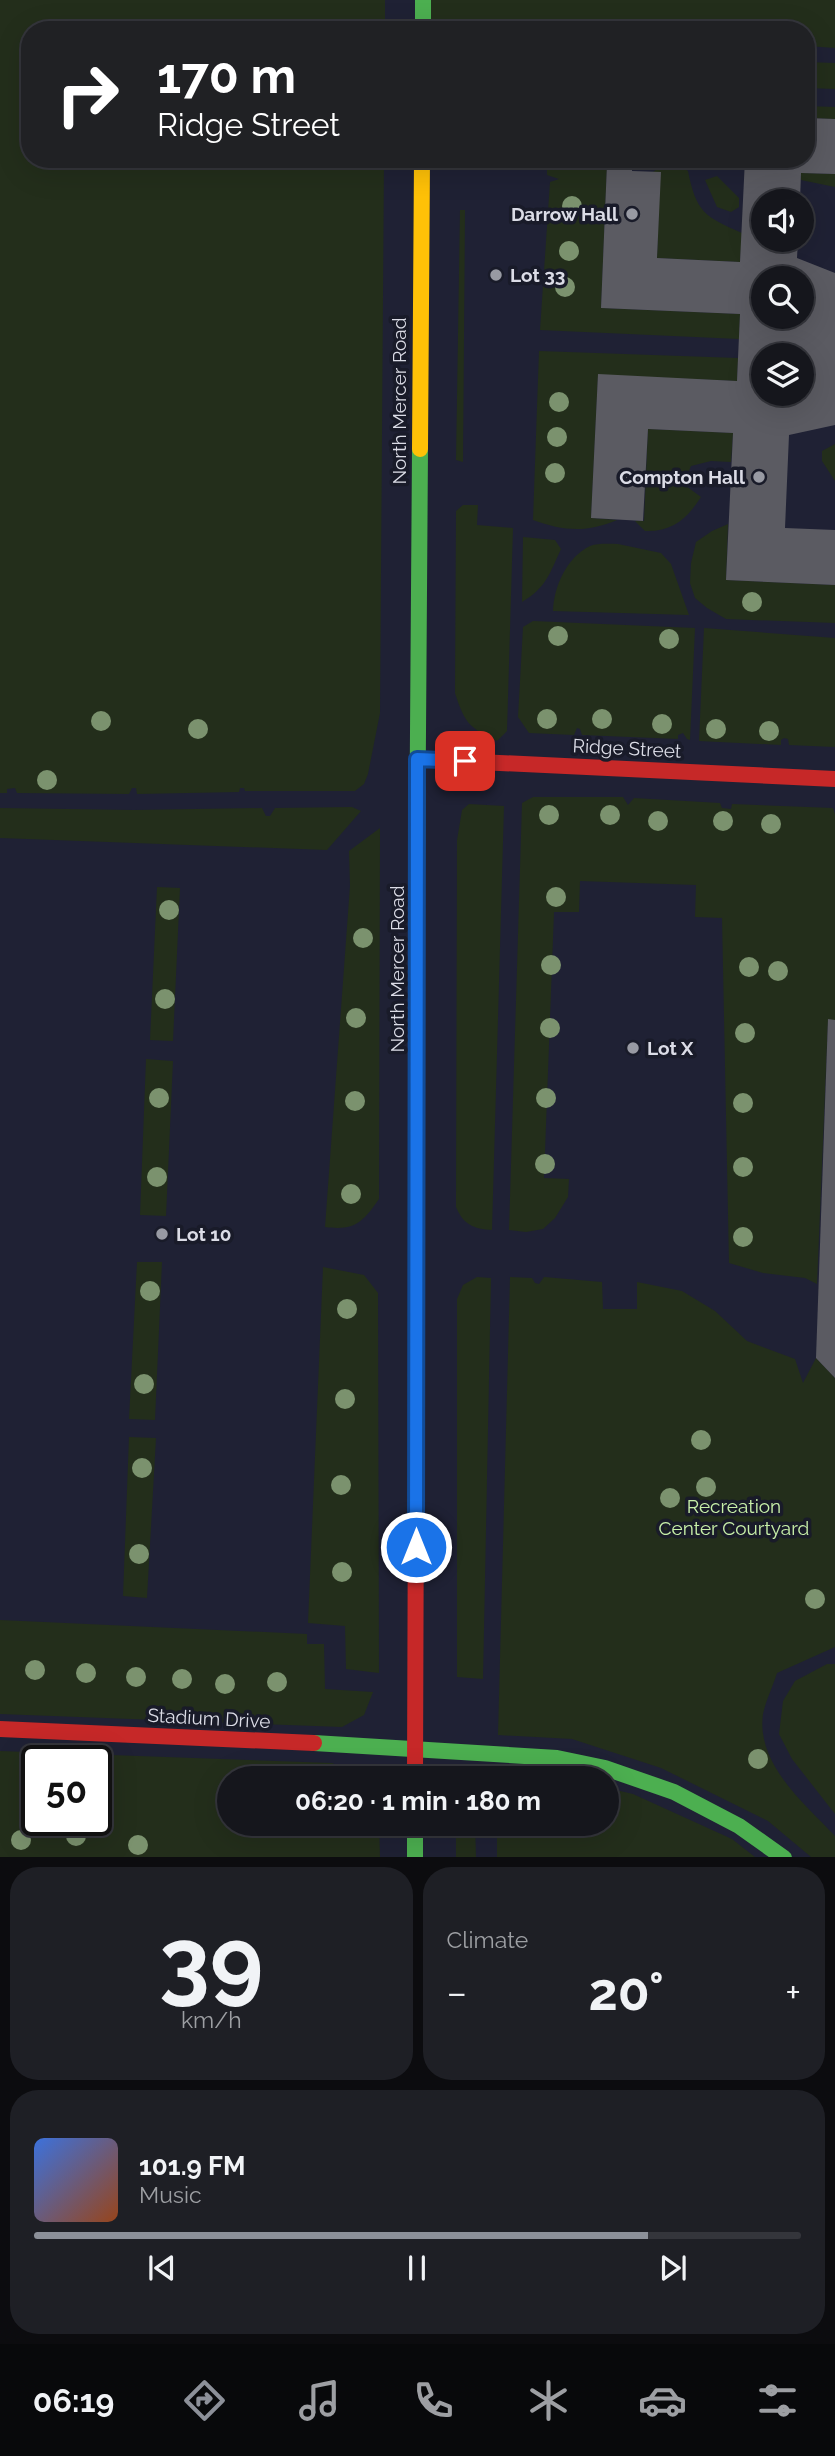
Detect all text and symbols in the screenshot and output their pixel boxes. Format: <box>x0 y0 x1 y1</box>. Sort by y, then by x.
text: 170 m <box>157 47 296 104</box>
icon: right <box>42 49 133 140</box>
text: Ridge Street <box>157 106 340 143</box>
map controls <box>751 189 814 406</box>
button: sound <box>751 189 814 252</box>
place label: Darrow Hall <box>511 203 619 225</box>
marker: Darrow Hall <box>624 206 640 222</box>
place label: Lot 33 <box>510 264 565 286</box>
button: search <box>751 266 814 329</box>
marker: Lot 33 <box>488 267 504 283</box>
street label: North Mercer Road <box>388 318 410 484</box>
button: layers <box>751 343 814 406</box>
place label: Compton Hall <box>619 466 746 488</box>
marker: Compton Hall <box>751 469 767 485</box>
pin <box>435 731 495 791</box>
street label: Ridge Street <box>572 734 682 762</box>
icon: arrive <box>446 742 484 780</box>
street label: North Mercer Road <box>386 886 408 1052</box>
place label: Lot X <box>647 1037 694 1059</box>
marker: Lot X <box>625 1040 641 1056</box>
place label: Lot 10 <box>176 1223 231 1245</box>
marker: Lot 10 <box>154 1226 170 1242</box>
park label: Recreation Center Courtyard <box>659 1495 809 1539</box>
position arrow <box>379 1510 453 1584</box>
street label: Stadium Drive <box>147 1704 271 1732</box>
speed limit sign: 50 <box>21 1745 112 1836</box>
text: 06:20 · 1 min · 180 m <box>295 1786 541 1816</box>
text: 39 <box>159 1907 263 2014</box>
text: Climate <box>447 1926 528 1953</box>
text: 20° <box>588 1961 664 2022</box>
text: − <box>447 1970 467 2015</box>
text: + <box>785 1970 801 2015</box>
text: km/h <box>181 2006 242 2033</box>
text: 101.9 FM <box>139 2151 245 2181</box>
text: Music <box>139 2181 202 2208</box>
icon: previous <box>143 2249 181 2287</box>
icon: pause <box>398 2249 436 2287</box>
icon: next <box>654 2249 692 2287</box>
icon: directions <box>180 2376 229 2425</box>
icon: music <box>295 2376 344 2425</box>
icon: phone <box>409 2376 458 2425</box>
icon: climate <box>524 2376 573 2425</box>
icon: car <box>638 2376 687 2425</box>
icon: filters <box>753 2376 802 2425</box>
text: 06:19 <box>33 2382 114 2419</box>

